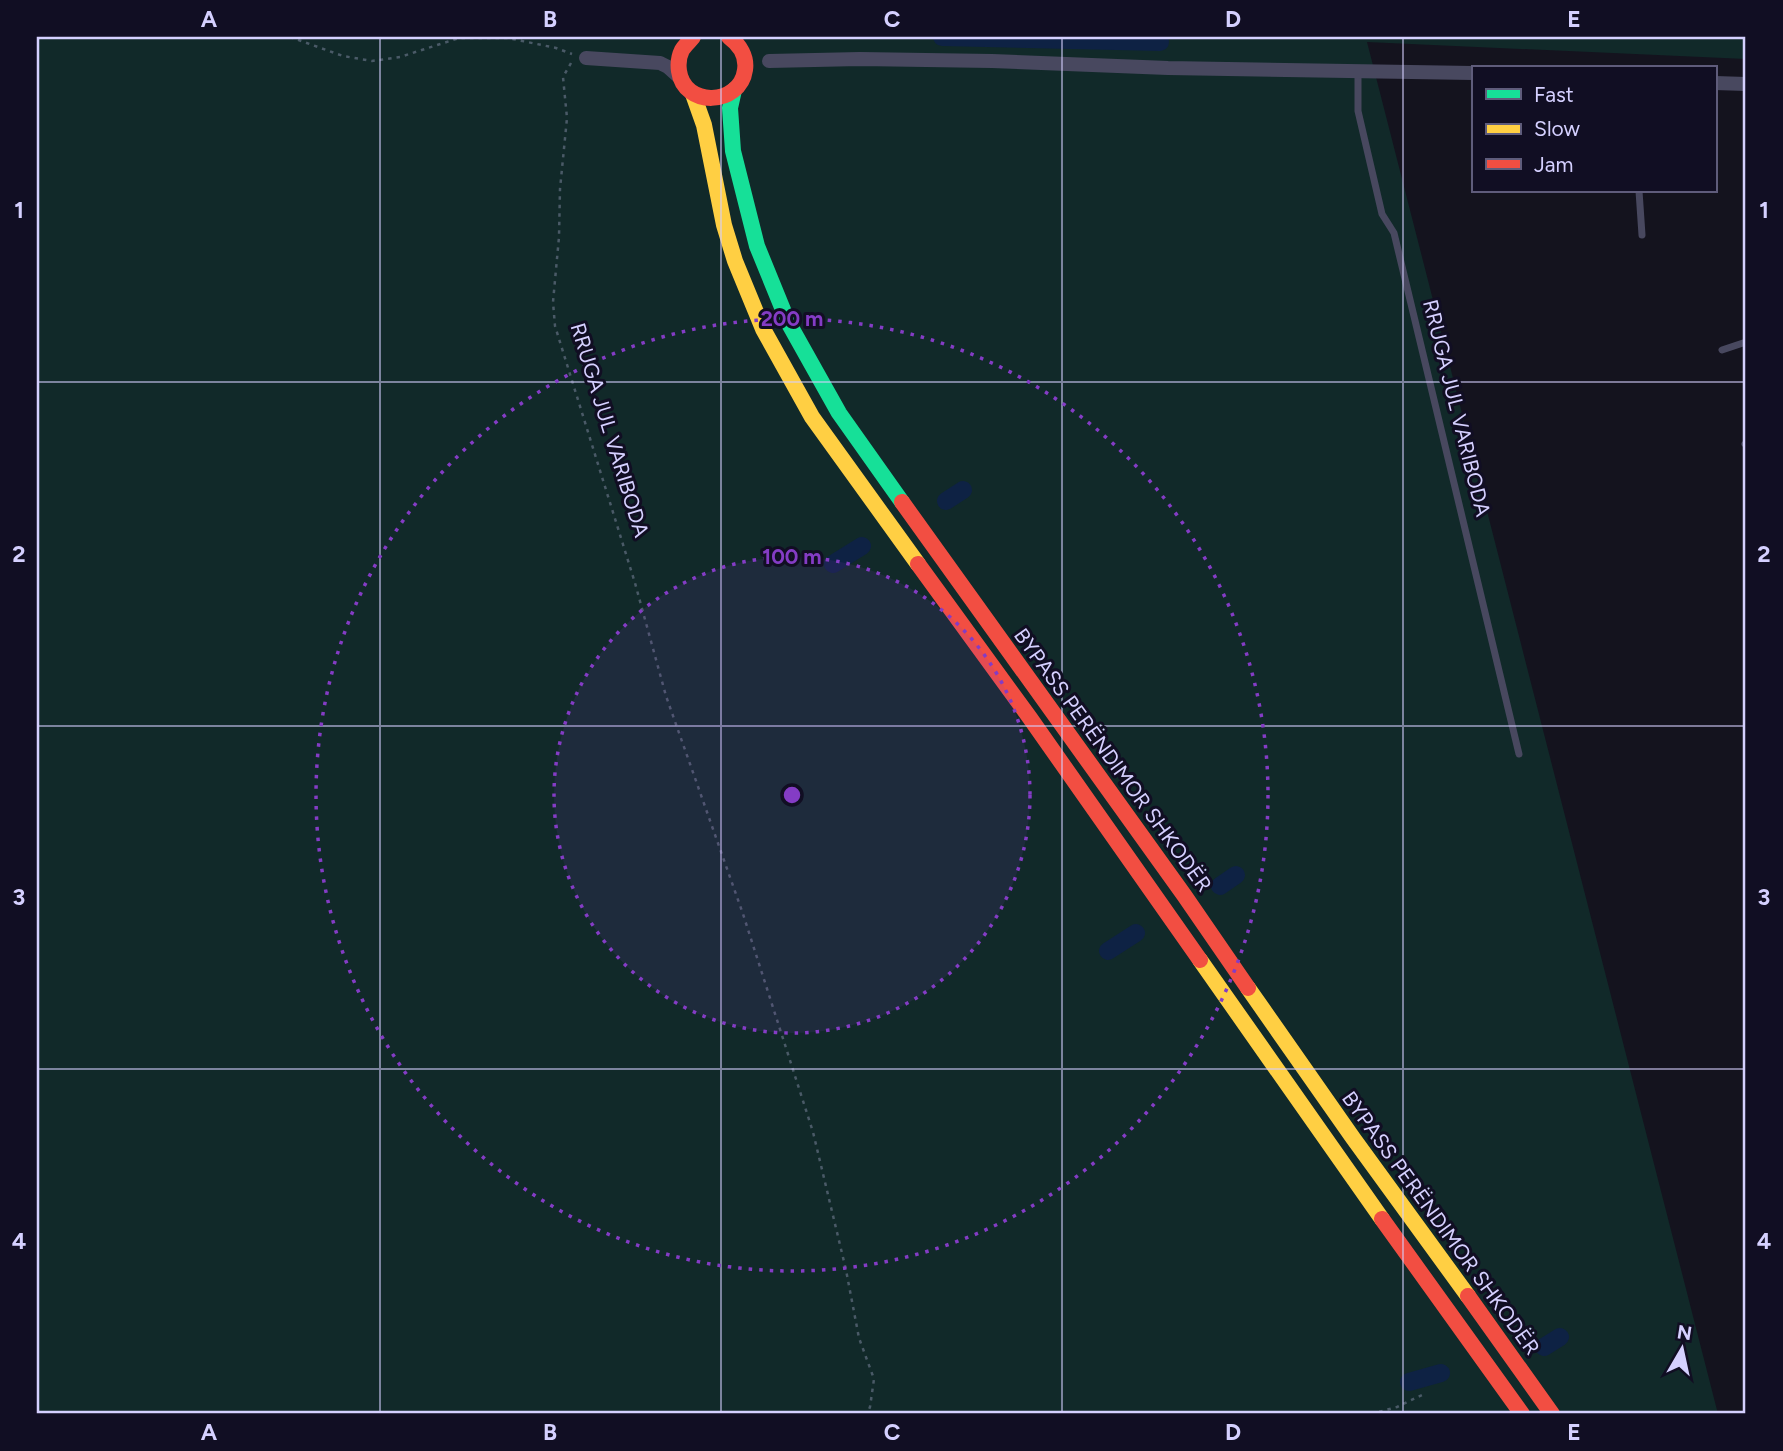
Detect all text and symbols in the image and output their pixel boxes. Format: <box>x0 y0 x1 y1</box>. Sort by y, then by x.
text: A <box>201 5 218 33</box>
text: B <box>543 5 557 33</box>
text: C <box>884 5 901 33</box>
text: D <box>1225 5 1241 33</box>
text: E <box>1567 5 1581 33</box>
legend <box>1472 66 1716 192</box>
text: Fast <box>1534 82 1574 107</box>
text: Slow <box>1534 116 1580 141</box>
text: Jam <box>1534 152 1573 177</box>
text: 1 <box>14 196 24 224</box>
text: 1 <box>1759 196 1769 224</box>
street label: RRUGA JUL VARIBODA <box>1418 297 1496 519</box>
text: 200 m <box>761 306 823 331</box>
street label: RRUGA JUL VARIBODA <box>566 320 654 540</box>
text: 2 <box>12 540 26 568</box>
text: 2 <box>1757 540 1771 568</box>
text: 100 m <box>762 544 822 569</box>
street label: BYPASS PERËNDIMOR SHKODËR <box>1009 623 1217 897</box>
centre of rings <box>780 783 804 807</box>
text: 3 <box>13 883 25 911</box>
text: 3 <box>1758 883 1770 911</box>
street label: BYPASS PERËNDIMOR SHKODËR <box>1337 1086 1545 1360</box>
text: 4 <box>12 1227 26 1255</box>
text: 4 <box>1757 1227 1771 1255</box>
north arrow <box>1646 1314 1716 1384</box>
text: N <box>1676 1320 1694 1345</box>
text: A <box>201 1418 218 1446</box>
text: B <box>543 1418 557 1446</box>
text: C <box>884 1418 901 1446</box>
text: D <box>1225 1418 1241 1446</box>
text: E <box>1567 1418 1581 1446</box>

